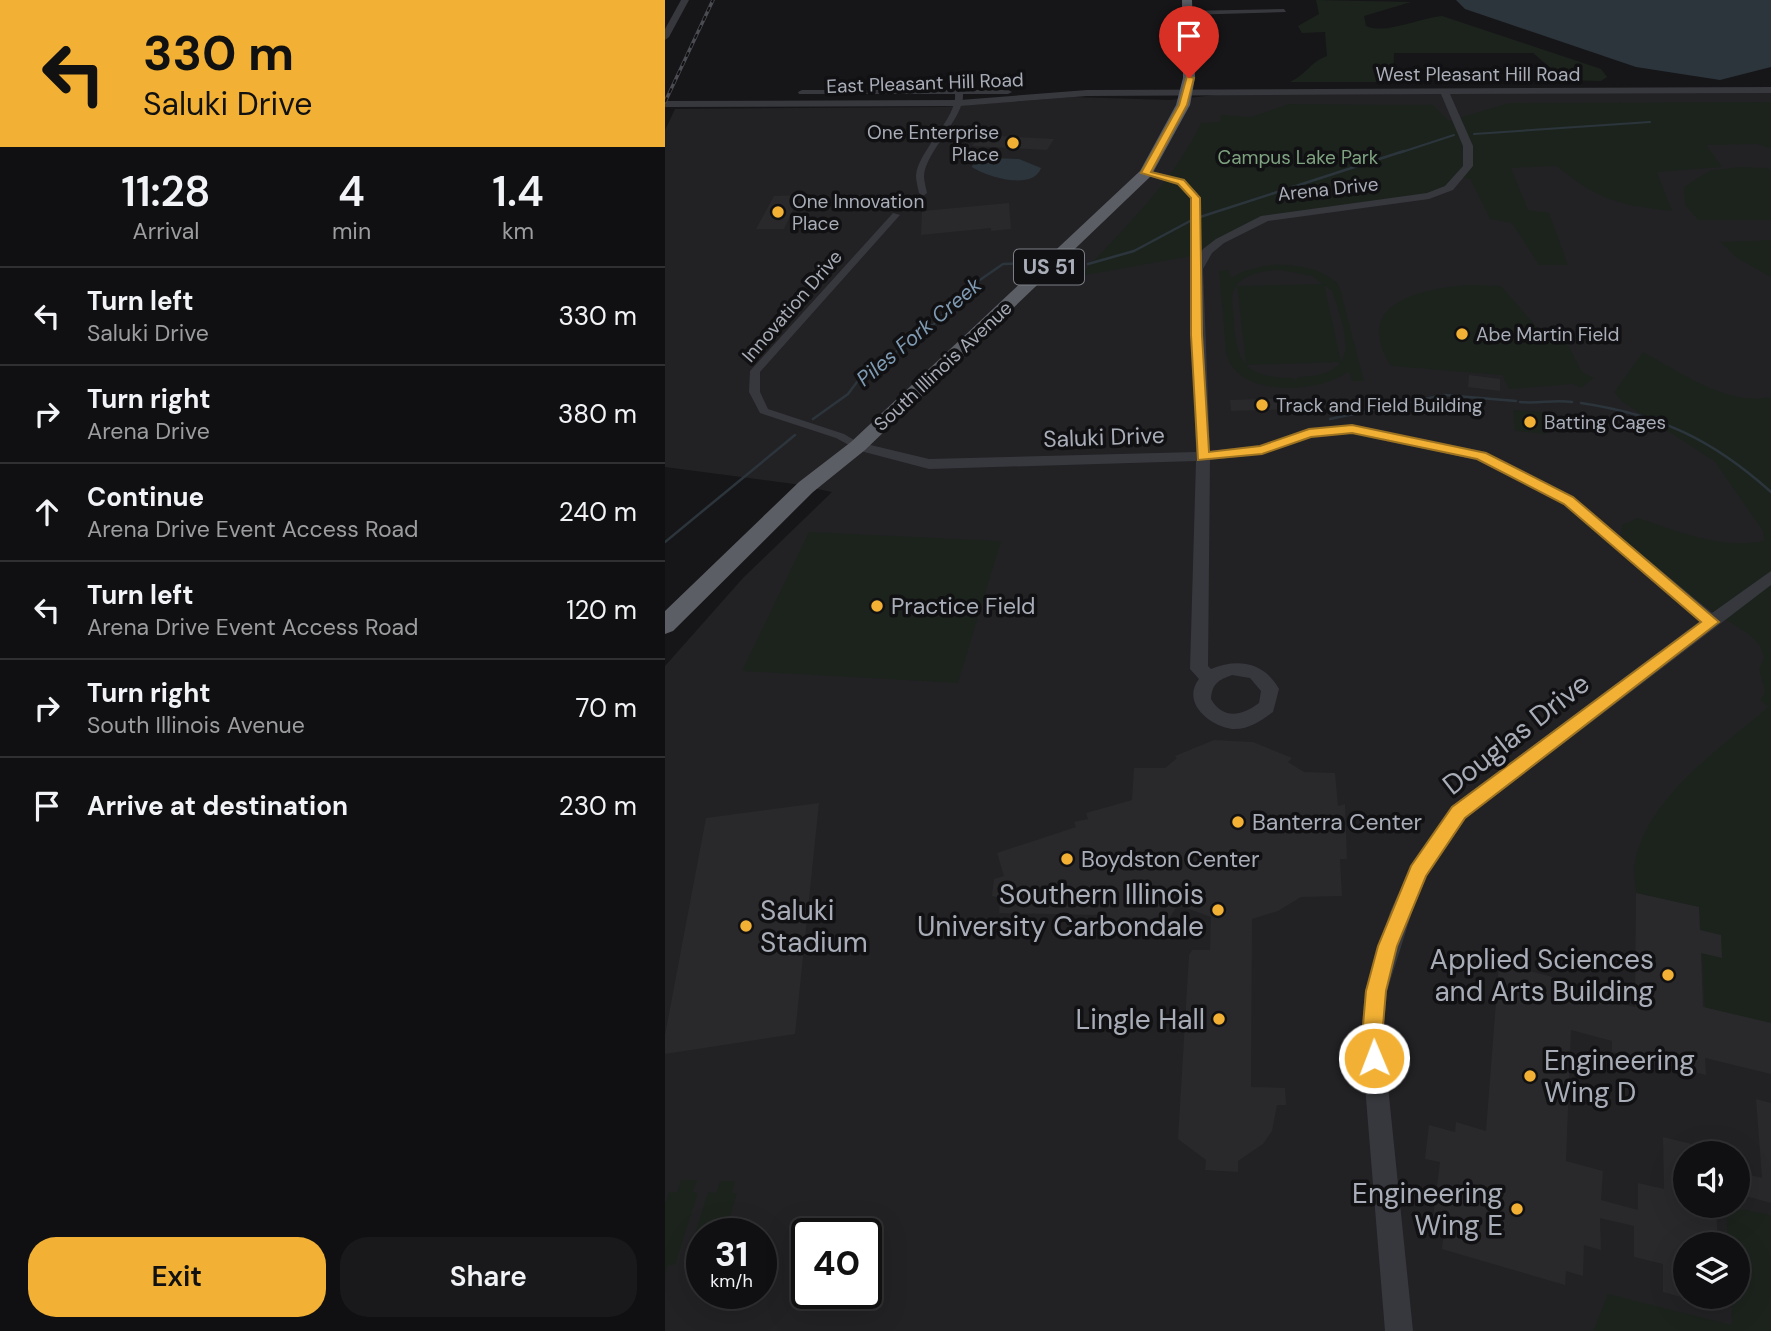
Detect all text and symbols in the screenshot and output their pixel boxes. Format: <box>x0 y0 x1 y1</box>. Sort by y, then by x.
pin <box>1159 6 1219 78</box>
icon: arrive <box>1170 17 1208 55</box>
text: 330 m <box>143 21 294 85</box>
icon: left <box>28 28 119 119</box>
street label: West Pleasant Hill Road <box>1376 62 1580 87</box>
street label: East Pleasant Hill Road <box>826 67 1024 99</box>
text: Saluki Drive <box>143 83 313 125</box>
place label: One Enterprise Place <box>867 120 999 167</box>
marker: One Enterprise Place <box>1005 135 1021 151</box>
park label: Campus Lake Park <box>1218 145 1379 170</box>
text: 11:28 <box>121 164 211 219</box>
text: 4 <box>338 164 365 219</box>
text: 1.4 <box>492 164 544 219</box>
street label: Arena Drive <box>1276 171 1380 207</box>
place label: One Innovation Place <box>792 189 924 236</box>
marker: One Innovation Place <box>770 204 786 220</box>
text: Arrival <box>132 216 199 246</box>
text: min <box>332 216 371 246</box>
text: km <box>502 216 534 246</box>
street label: Innovation Drive <box>736 245 848 367</box>
road number: US 51 <box>1014 250 1084 284</box>
water label: Piles Fork Creek <box>851 271 988 393</box>
text: Turn left <box>87 284 194 318</box>
street label: South Illinois Avenue <box>869 295 1017 437</box>
icon: left <box>28 297 66 335</box>
text: 330 m <box>558 299 637 333</box>
text: Saluki Drive <box>87 318 209 348</box>
place label: Abe Martin Field <box>1476 322 1619 347</box>
marker: Abe Martin Field <box>1454 326 1470 342</box>
text: Turn right <box>87 382 211 416</box>
place label: Track and Field Building <box>1276 393 1483 418</box>
icon: right <box>28 395 66 433</box>
text: 380 m <box>558 397 637 431</box>
marker: Track and Field Building <box>1254 397 1270 413</box>
place label: Batting Cages <box>1544 410 1666 435</box>
marker: Batting Cages <box>1522 414 1538 430</box>
text: Arena Drive <box>87 416 210 446</box>
street label: Saluki Drive <box>1043 420 1165 454</box>
text: Continue <box>87 480 204 514</box>
icon: ahead <box>28 493 66 531</box>
text: 240 m <box>559 495 637 529</box>
text: Arena Drive Event Access Road <box>87 514 419 544</box>
text: Turn left <box>87 578 194 612</box>
icon: left <box>28 591 66 629</box>
place label: Practice Field <box>891 591 1036 621</box>
text: 120 m <box>566 593 637 627</box>
marker: Practice Field <box>869 598 885 614</box>
text: Arena Drive Event Access Road <box>87 612 419 642</box>
street label: Douglas Drive <box>1435 665 1597 803</box>
text: Turn right <box>87 676 211 710</box>
icon: right <box>28 689 66 727</box>
text: 70 m <box>576 691 637 725</box>
text: South Illinois Avenue <box>87 710 305 740</box>
icon: arrive <box>28 787 66 825</box>
text: Arrive at destination <box>87 789 348 823</box>
text: 230 m <box>559 789 637 823</box>
place label: Banterra Center <box>1252 807 1422 837</box>
marker: Banterra Center <box>1230 814 1246 830</box>
place label: Boydston Center <box>1081 844 1259 874</box>
marker: Boydston Center <box>1059 851 1075 867</box>
place label: Southern Illinois University Carbondale <box>917 876 1204 945</box>
place label: Saluki Stadium <box>760 892 868 961</box>
marker: Southern Illinois University Carbondale <box>1210 902 1226 918</box>
marker: Saluki Stadium <box>738 918 754 934</box>
place label: Applied Sciences and Arts Building <box>1430 941 1654 1010</box>
marker: Applied Sciences and Arts Building <box>1660 967 1676 983</box>
place label: Lingle Hall <box>1075 1001 1205 1038</box>
marker: Lingle Hall <box>1211 1011 1227 1027</box>
position arrow <box>1337 1021 1411 1095</box>
place label: Engineering Wing D <box>1544 1042 1695 1111</box>
marker: Engineering Wing D <box>1522 1068 1538 1084</box>
map controls <box>1673 1141 1750 1309</box>
button: sound <box>1673 1141 1750 1218</box>
place label: Engineering Wing E <box>1352 1175 1503 1244</box>
marker: Engineering Wing E <box>1509 1201 1525 1217</box>
speed limit sign: 40 <box>791 1218 882 1309</box>
text: 31 <box>715 1231 748 1277</box>
button: layers <box>1673 1232 1750 1309</box>
button: Exit <box>28 1237 326 1317</box>
button: Share <box>340 1237 637 1317</box>
text: km/h <box>710 1269 753 1293</box>

